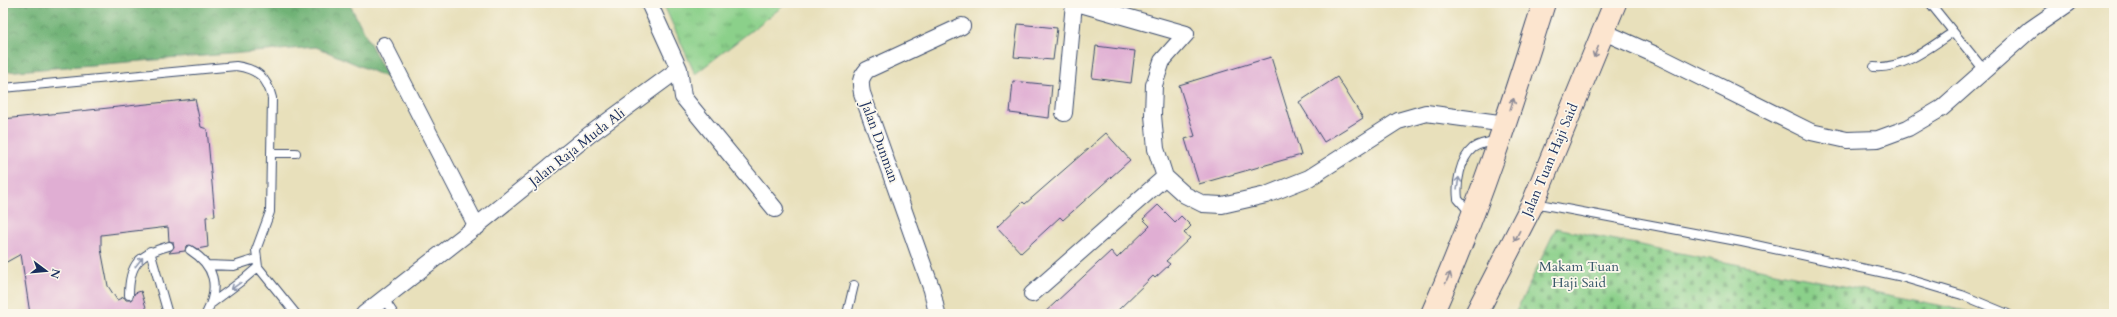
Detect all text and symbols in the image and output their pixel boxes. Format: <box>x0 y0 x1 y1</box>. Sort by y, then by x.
one-way arrow <box>1591 46 1599 58</box>
street label: Jalan Dunman <box>856 97 903 185</box>
one-way arrow <box>1509 97 1516 110</box>
street label: Jalan Tuan Haji Said <box>1517 100 1583 222</box>
street label: Jalan Raja Muda Ali <box>523 103 629 192</box>
one-way arrow <box>1454 177 1462 190</box>
one-way arrow <box>1512 230 1520 242</box>
north arrow <box>26 251 66 291</box>
one-way arrow <box>134 257 143 267</box>
park label: Makam Tuan Haji Said <box>1539 257 1619 292</box>
text: N <box>46 267 64 281</box>
one-way arrow <box>1445 273 1452 285</box>
one-way arrow <box>230 282 241 290</box>

